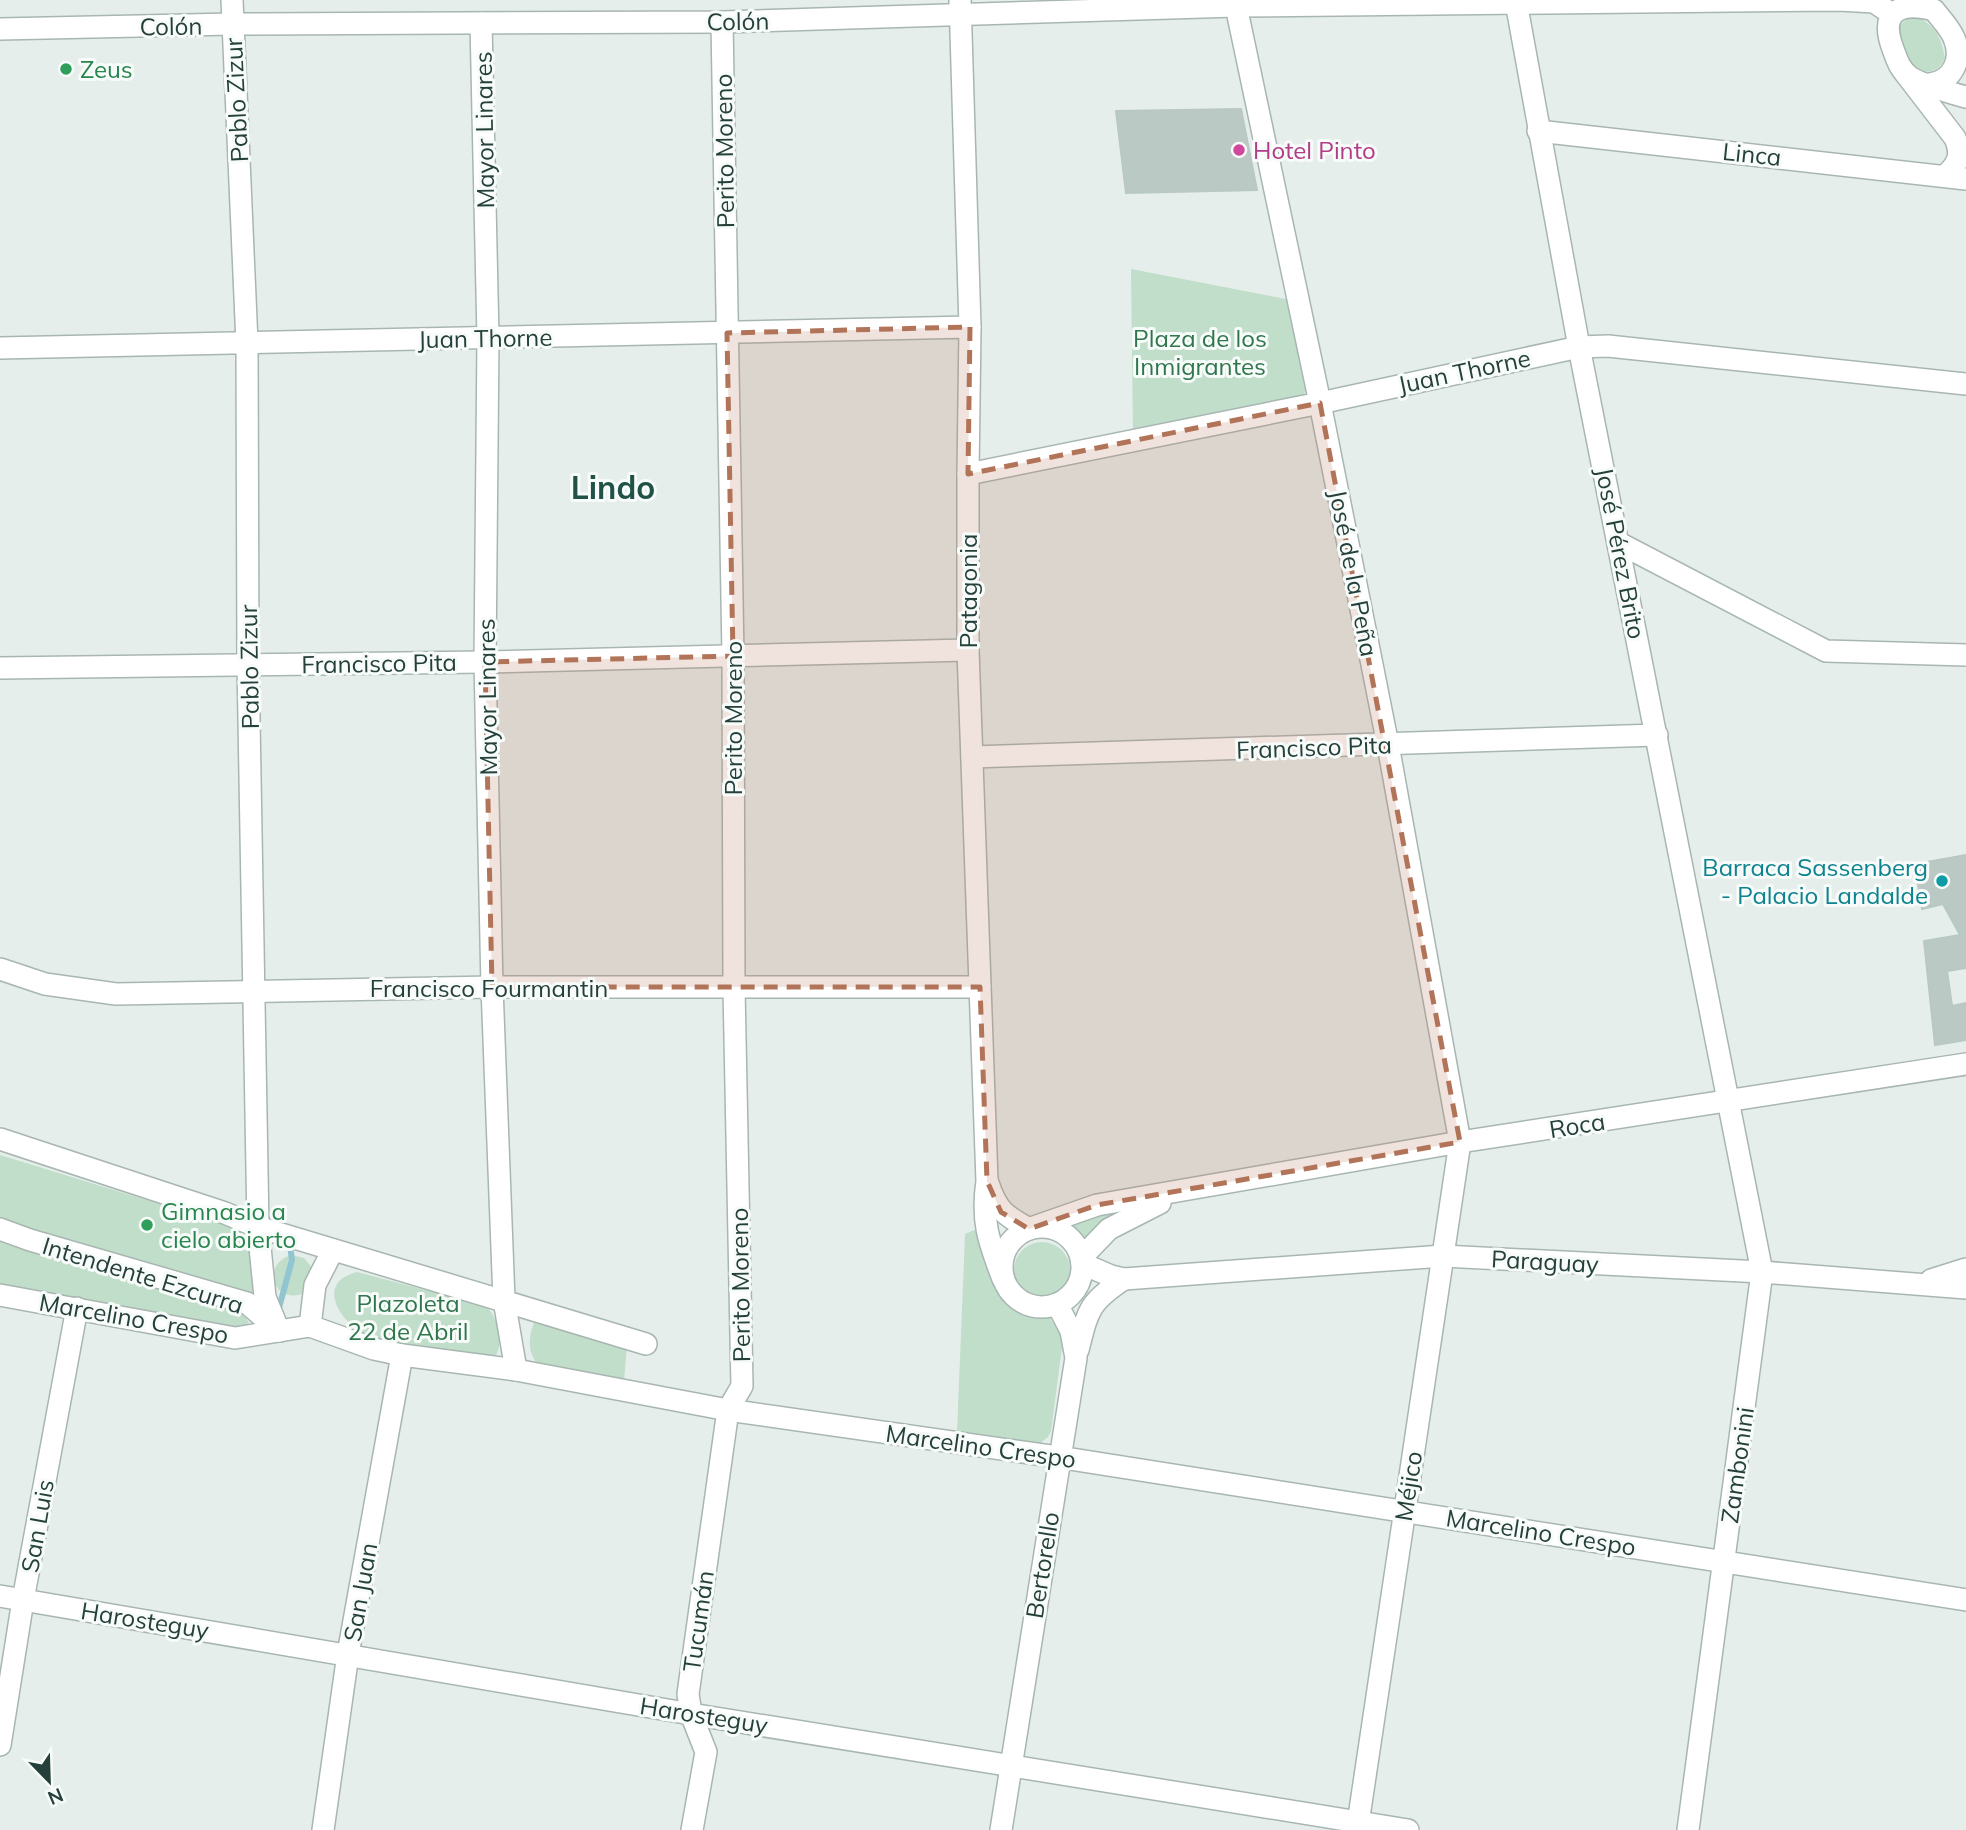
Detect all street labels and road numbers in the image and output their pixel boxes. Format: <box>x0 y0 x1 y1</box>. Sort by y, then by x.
street label: Colón <box>706 5 770 37</box>
street label: Colón <box>139 10 203 42</box>
street label: Pablo Zizur <box>218 37 254 163</box>
street label: Mayor Linares <box>468 51 500 209</box>
street label: Perito Moreno <box>708 73 740 229</box>
street label: Linca <box>1721 136 1783 172</box>
street label: Juan Thorne <box>417 322 553 354</box>
street label: Juan Thorne <box>1395 342 1533 400</box>
street label: José Pérez Brito <box>1590 465 1652 641</box>
street label: José de la Peña <box>1323 487 1385 659</box>
street label: Patagonia <box>953 534 983 648</box>
street label: Pablo Zizur <box>233 604 265 730</box>
street label: Mayor Linares <box>471 618 503 776</box>
street label: Perito Moreno <box>718 641 748 795</box>
street label: Francisco Pita <box>301 647 457 679</box>
street label: Francisco Pita <box>1236 729 1392 765</box>
street label: Francisco Fourmantin <box>370 973 608 1003</box>
street label: Roca <box>1547 1106 1607 1144</box>
street label: Perito Moreno <box>724 1207 756 1363</box>
street label: Intendente Ezcurra <box>39 1230 247 1320</box>
street label: Paraguay <box>1490 1243 1600 1279</box>
street label: Marcelino Crespo <box>37 1287 231 1349</box>
street label: Zambonini <box>1714 1405 1760 1525</box>
street label: Marcelino Crespo <box>884 1418 1078 1474</box>
street label: Méjico <box>1388 1449 1428 1523</box>
street label: San Luis <box>14 1477 60 1575</box>
street label: Marcelino Crespo <box>1444 1502 1638 1562</box>
street label: Bertorello <box>1019 1510 1065 1620</box>
street label: San Juan <box>337 1540 383 1644</box>
street label: Tucumán <box>676 1568 720 1674</box>
street label: Harosteguy <box>79 1595 211 1645</box>
street label: Harosteguy <box>638 1690 770 1740</box>

